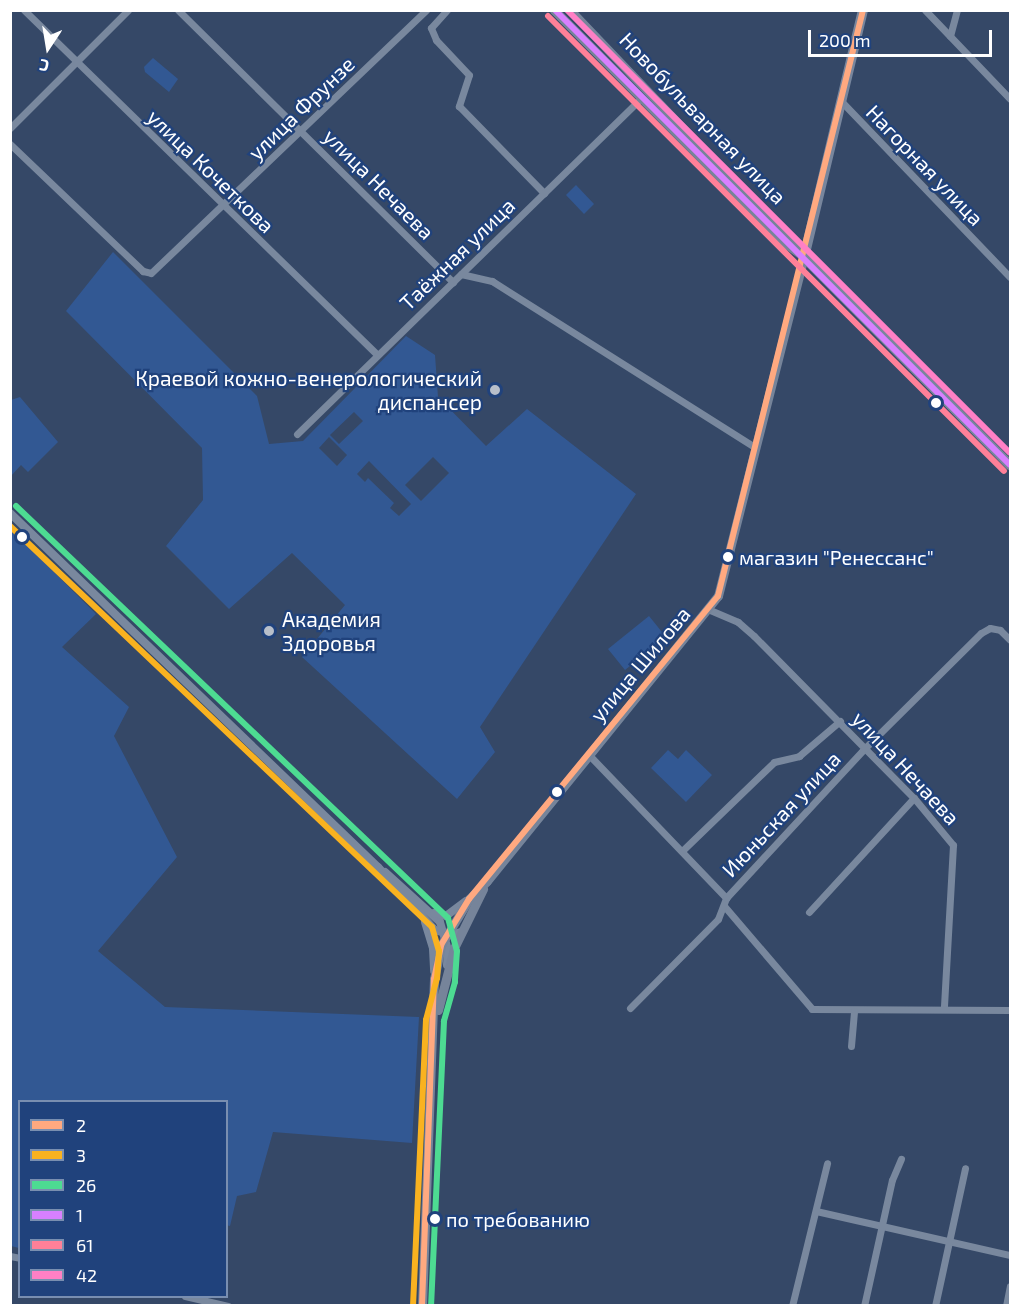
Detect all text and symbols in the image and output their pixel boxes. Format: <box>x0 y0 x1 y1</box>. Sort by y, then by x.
north arrow <box>18 18 78 78</box>
scale bar <box>811 18 996 56</box>
street label: Новобульварная улица <box>615 27 791 209</box>
text: 200 m <box>819 29 871 51</box>
street label: улица Фрунзе <box>243 51 359 165</box>
text: С <box>38 56 51 76</box>
street label: Нагорная улица <box>861 99 989 231</box>
street label: улица Кочеткова <box>142 104 280 238</box>
street label: улица Нечаева <box>318 123 440 245</box>
street label: Таёжная улица <box>394 193 520 315</box>
place label: Краевой кожно-венерологический диспансер <box>135 365 482 415</box>
marker: Краевой кожно-венерологический диспансер <box>486 381 504 399</box>
unlabelled marker <box>930 397 942 409</box>
unlabelled marker <box>16 531 28 543</box>
place label: магазин "Ренессанс" <box>739 545 934 569</box>
marker: магазин "Ренессанс" <box>722 551 734 563</box>
street label: улица Шилова <box>585 601 695 727</box>
place label: Академия Здоровья <box>282 606 381 656</box>
marker: Академия Здоровья <box>260 622 278 640</box>
street label: улица Нечаева <box>847 706 965 830</box>
street label: Июньская улица <box>716 746 846 882</box>
unlabelled marker <box>551 786 563 798</box>
legend <box>18 1100 228 1298</box>
text: 2 <box>76 1114 86 1136</box>
text: 3 <box>76 1144 86 1166</box>
text: 26 <box>76 1174 96 1196</box>
text: 1 <box>76 1204 83 1226</box>
place label: по требованию <box>446 1207 590 1231</box>
marker: по требованию <box>429 1213 441 1225</box>
text: 61 <box>76 1234 93 1256</box>
text: 42 <box>76 1264 97 1286</box>

